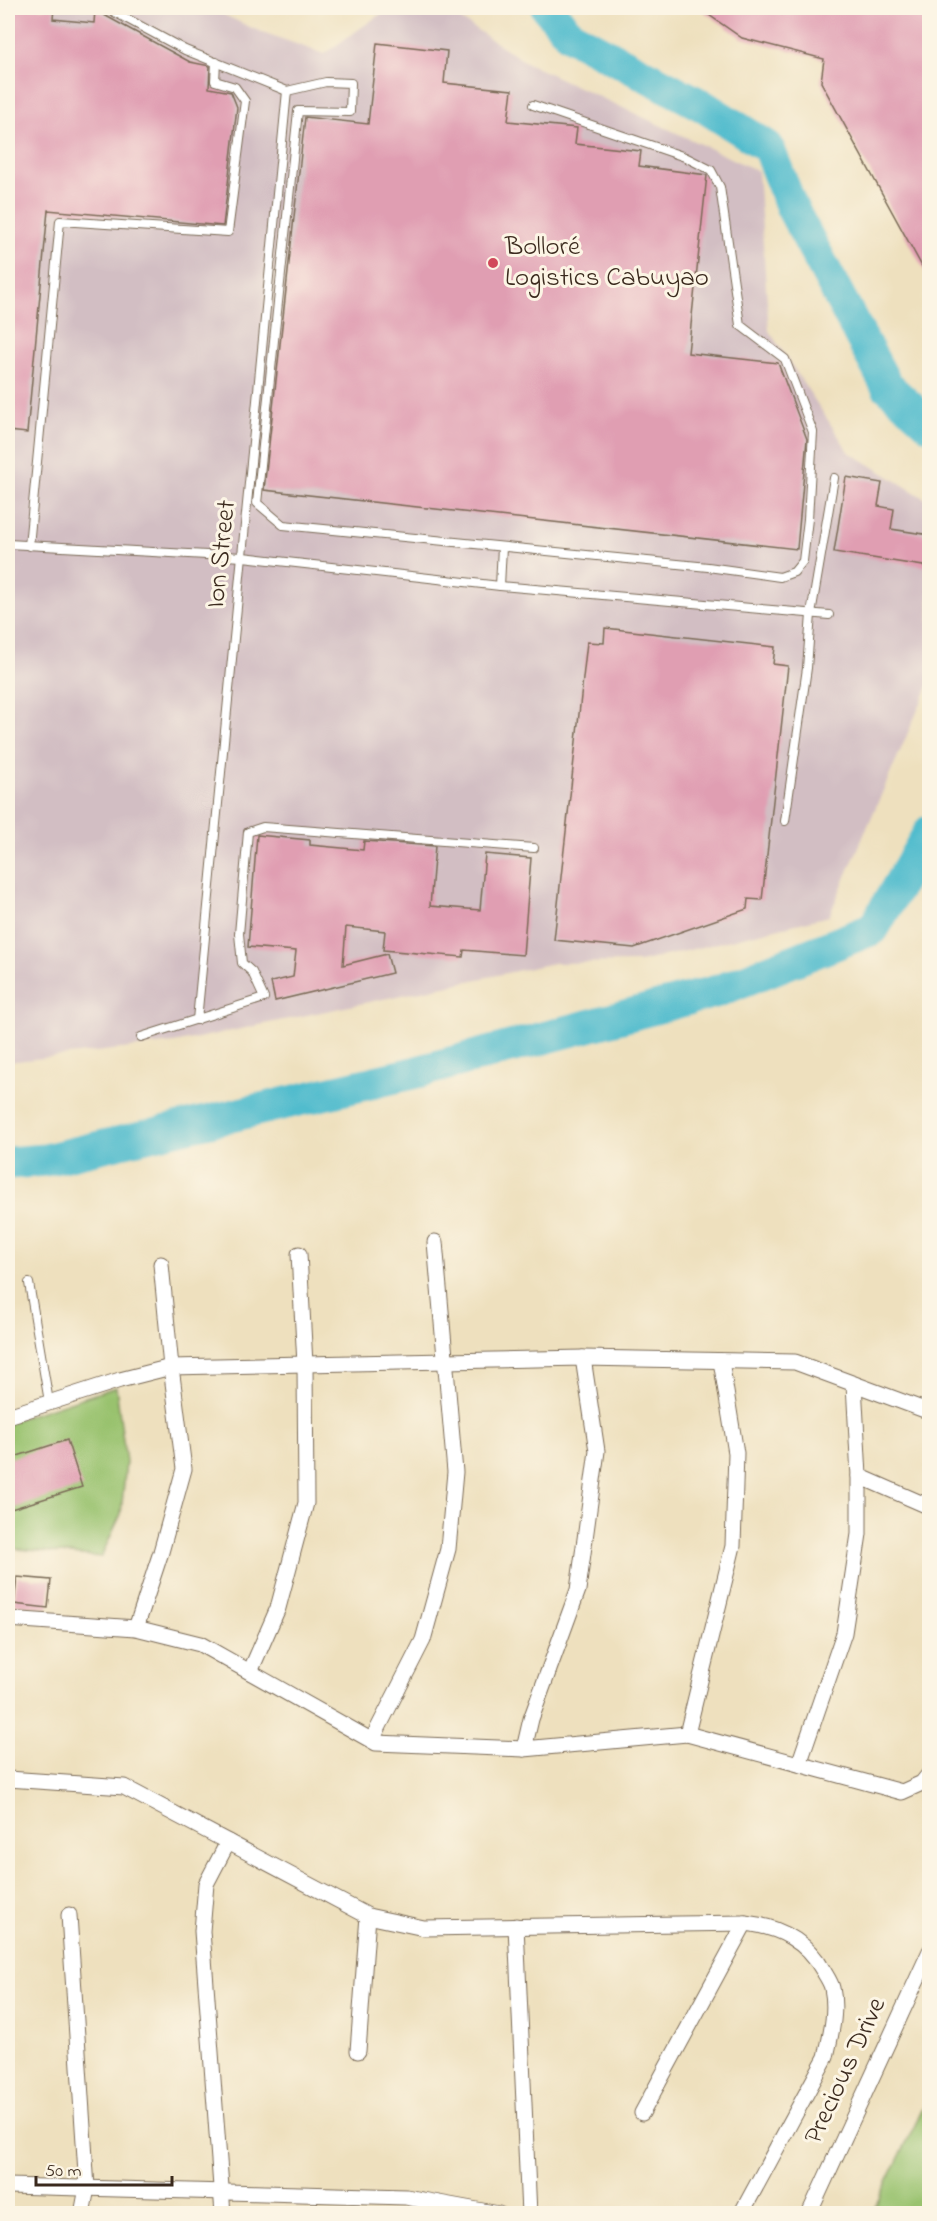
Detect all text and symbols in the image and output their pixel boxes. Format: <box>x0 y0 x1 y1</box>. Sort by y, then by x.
place label: Bolloré Logistics Cabuyao <box>504 228 709 298</box>
marker: Bolloré Logistics Cabuyao <box>486 256 500 270</box>
street label: Ion Street <box>197 498 247 610</box>
street label: Precious Drive <box>795 1991 897 2151</box>
scale bar <box>36 2149 172 2187</box>
text: 50 m <box>45 2159 82 2185</box>

